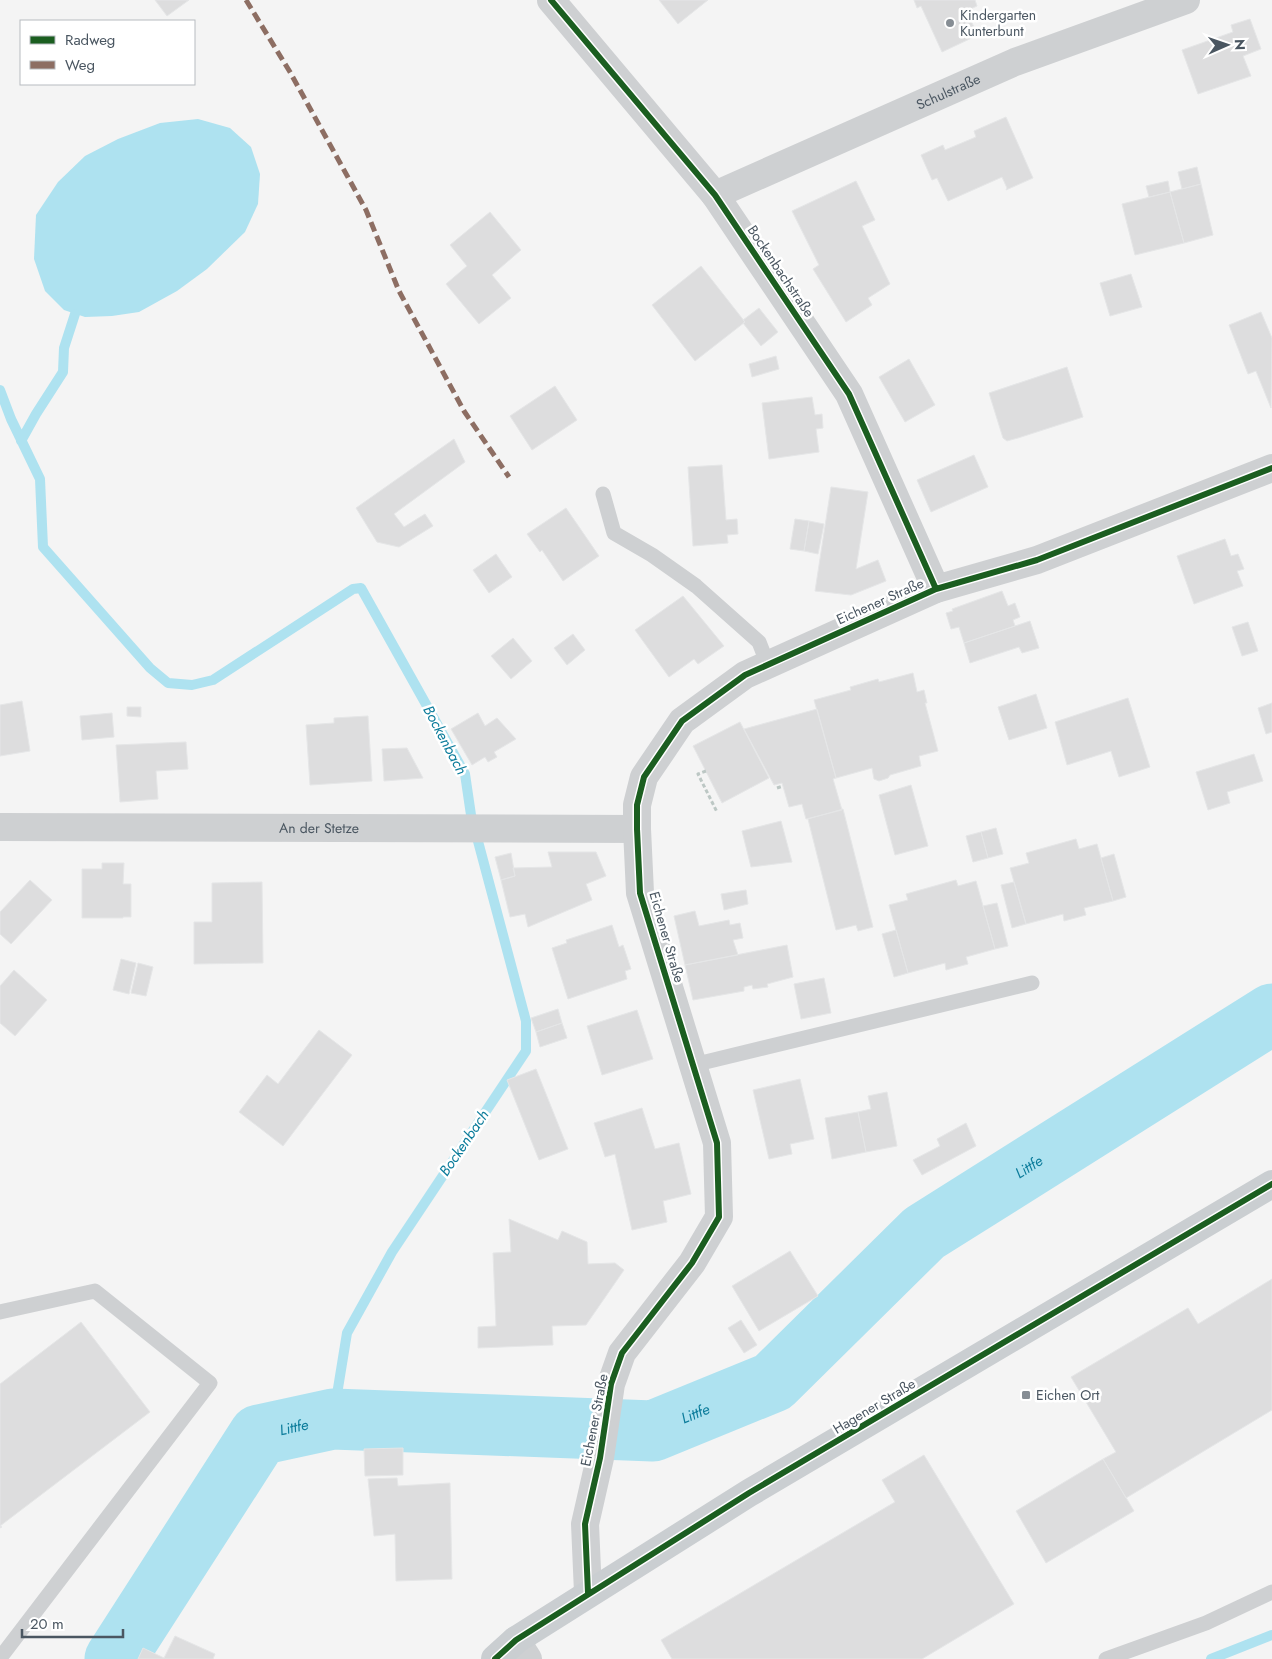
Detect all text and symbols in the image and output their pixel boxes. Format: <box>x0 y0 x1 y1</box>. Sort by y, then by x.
place label: Kindergarten Kunterbunt <box>960 5 1036 41</box>
marker: Kindergarten Kunterbunt <box>944 17 956 29</box>
legend <box>20 20 195 85</box>
north arrow <box>1202 20 1252 70</box>
text: Radweg <box>65 29 115 51</box>
text: N <box>1230 39 1250 50</box>
text: Weg <box>65 54 95 76</box>
street label: Schulstraße <box>913 69 983 115</box>
street label: Bockenbachstraße <box>743 221 819 321</box>
street label: Eichener Straße <box>833 573 927 629</box>
water label: Bockenbach <box>418 701 472 779</box>
street label: An der Stetze <box>279 818 359 838</box>
street label: Eichener Straße <box>644 889 690 985</box>
water label: Bockenbach <box>434 1106 494 1180</box>
water label: Littfe <box>1011 1150 1048 1184</box>
street label: Eichener Straße <box>575 1372 613 1468</box>
street label: Hagener Straße <box>829 1373 919 1439</box>
place label: Eichen Ort <box>1036 1385 1100 1405</box>
marker: Eichen Ort <box>1020 1389 1032 1401</box>
water label: Littfe <box>678 1398 713 1429</box>
water label: Littfe <box>277 1414 311 1441</box>
scale bar <box>22 1606 124 1638</box>
text: 20 m <box>30 1613 64 1635</box>

